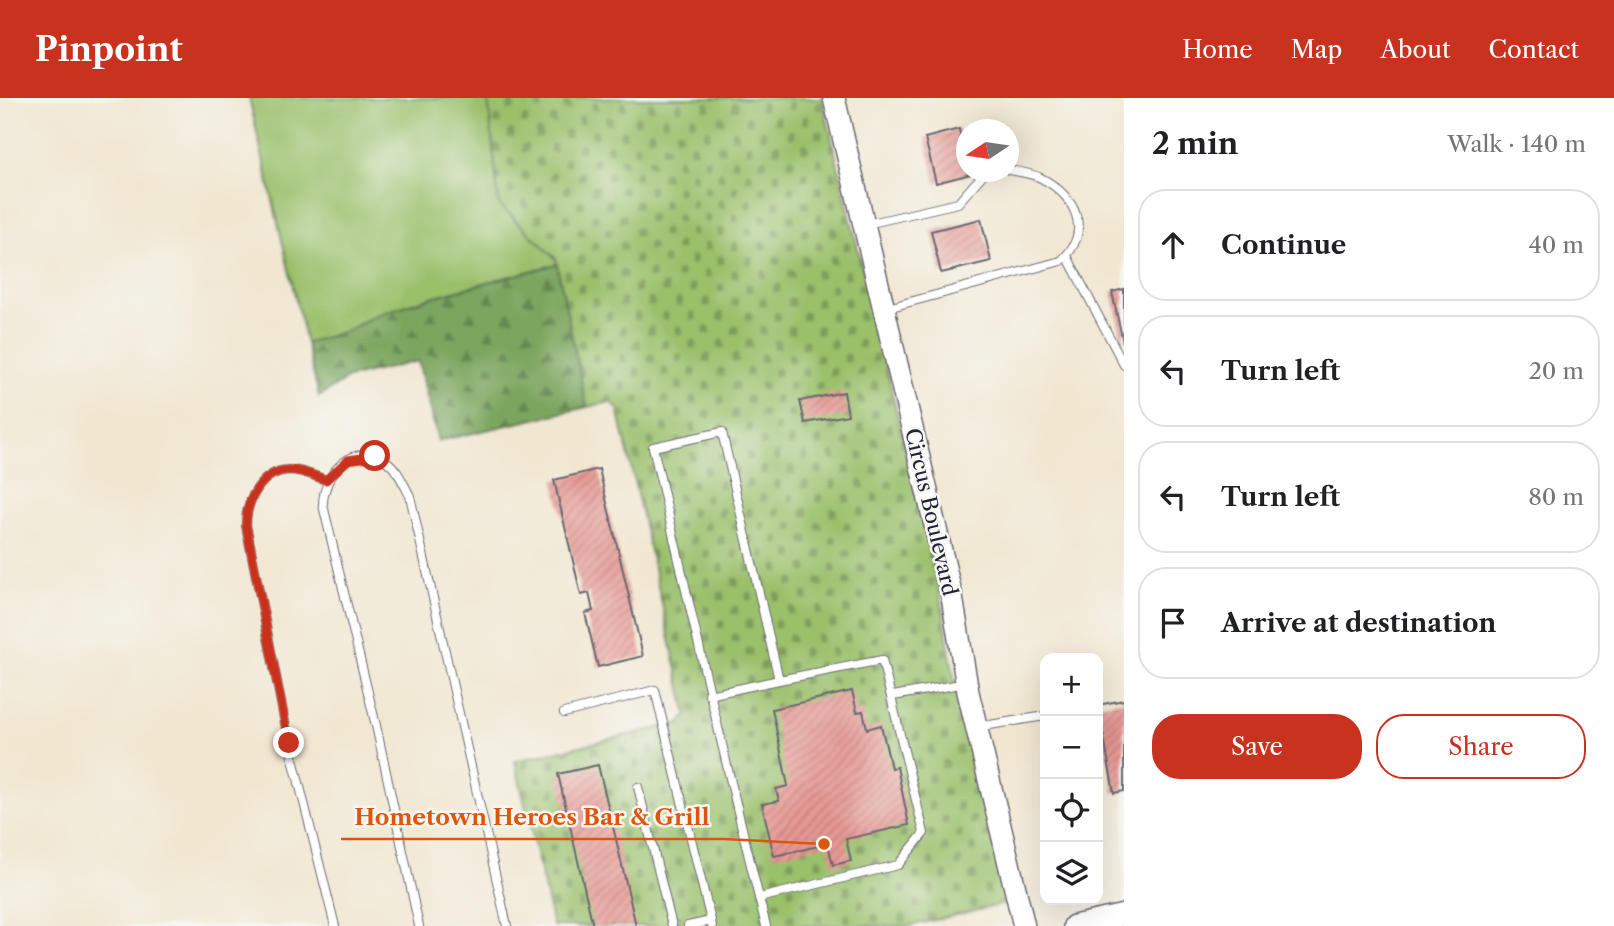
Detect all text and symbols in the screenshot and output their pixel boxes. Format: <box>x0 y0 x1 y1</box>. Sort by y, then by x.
text: Pinpoint <box>35 29 183 70</box>
text: Home <box>1182 35 1253 64</box>
text: Map <box>1291 35 1342 64</box>
text: About <box>1380 35 1451 64</box>
text: Contact <box>1489 35 1579 64</box>
north arrow <box>956 119 1019 182</box>
text: 2 min <box>1152 125 1238 162</box>
text: Walk · 140 m <box>1447 130 1586 158</box>
icon: ahead <box>1154 226 1192 264</box>
text: Continue <box>1221 229 1346 261</box>
text: 40 m <box>1529 231 1584 259</box>
icon: left <box>1154 352 1192 390</box>
text: Turn left <box>1221 355 1340 387</box>
text: 20 m <box>1529 357 1584 385</box>
street label: Circus Boulevard <box>900 426 963 598</box>
route start <box>359 440 390 471</box>
icon: left <box>1154 478 1192 516</box>
text: Turn left <box>1221 481 1340 513</box>
text: 80 m <box>1528 483 1584 511</box>
icon: arrive <box>1154 604 1192 642</box>
text: Arrive at destination <box>1221 607 1496 639</box>
map controls <box>1040 653 1103 905</box>
button: + <box>1040 653 1103 716</box>
button: Save <box>1152 714 1362 779</box>
button: Share <box>1376 714 1586 779</box>
button: − <box>1040 716 1103 779</box>
route end <box>273 727 304 758</box>
button: locate <box>1040 779 1103 842</box>
callout: Hometown Heroes Bar & Grill <box>341 795 724 839</box>
text: Hometown Heroes Bar & Grill <box>354 803 710 831</box>
button: layers <box>1040 842 1103 905</box>

